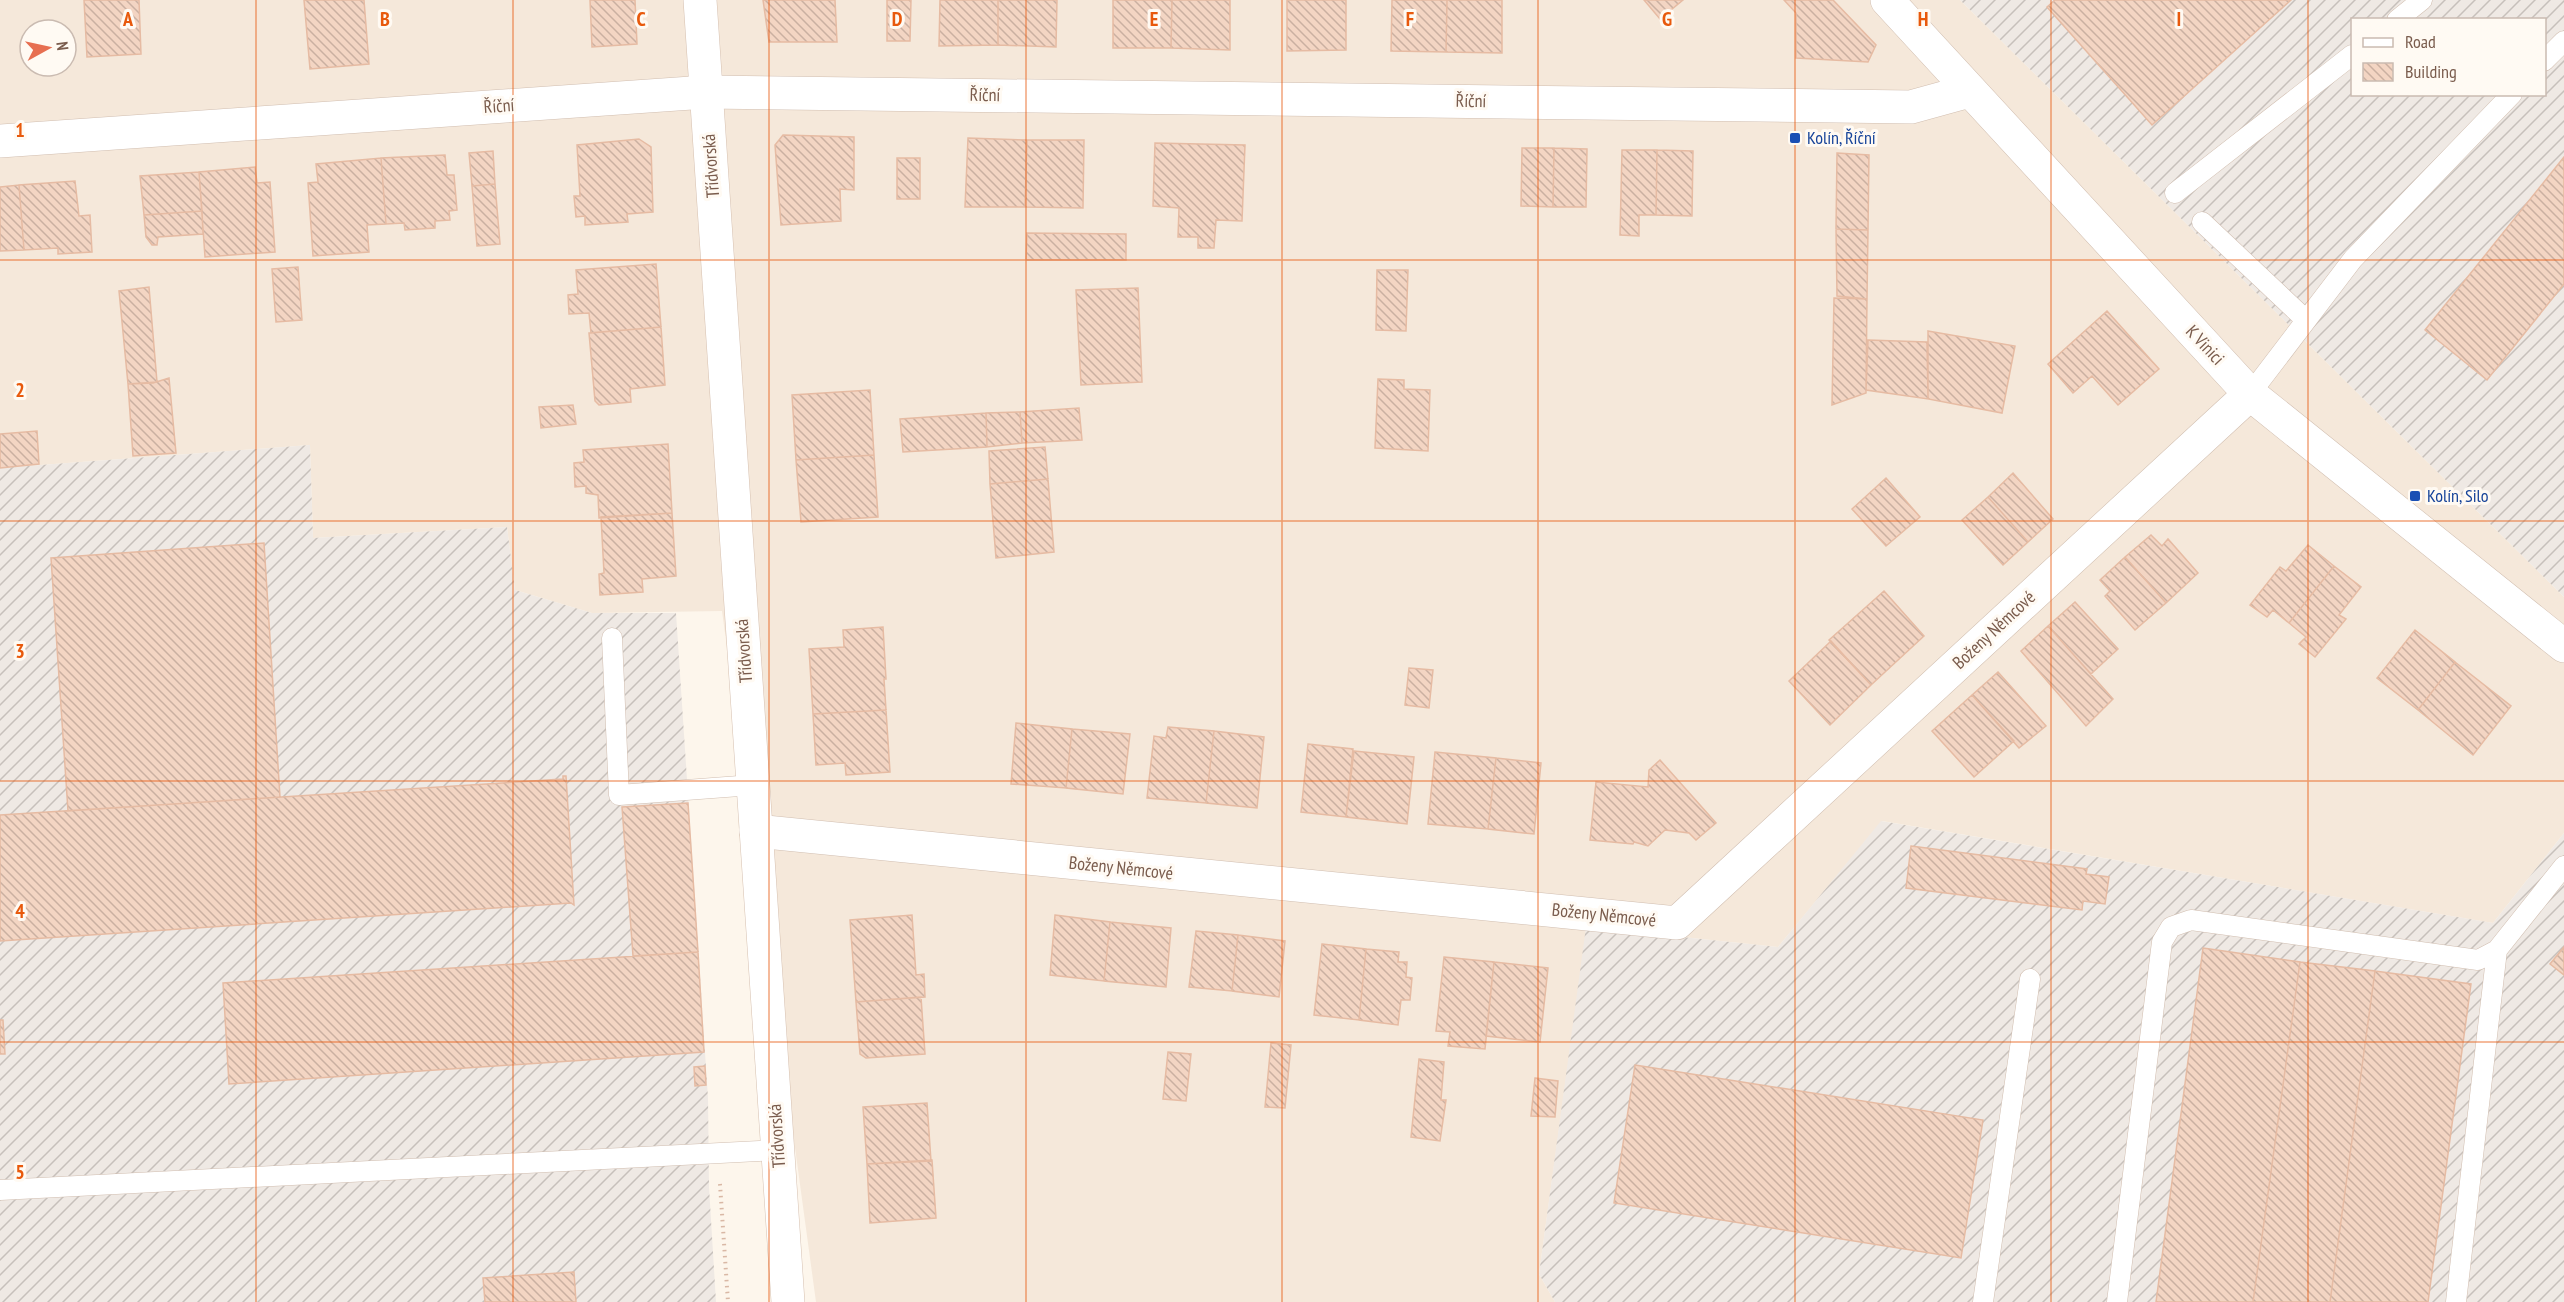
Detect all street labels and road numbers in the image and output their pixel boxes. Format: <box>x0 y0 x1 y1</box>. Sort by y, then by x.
street label: Říční <box>969 83 1001 106</box>
street label: Říční <box>1455 89 1487 112</box>
street label: Říční <box>483 93 515 118</box>
street label: Třídvorská <box>697 133 724 199</box>
street label: K Vinici <box>2181 320 2230 369</box>
street label: Boženy Němcové <box>1948 586 2040 674</box>
street label: Třídvorská <box>730 618 757 684</box>
street label: Boženy Němcové <box>1068 851 1174 884</box>
street label: Boženy Němcové <box>1551 898 1657 931</box>
street label: Třídvorská <box>763 1103 790 1169</box>

